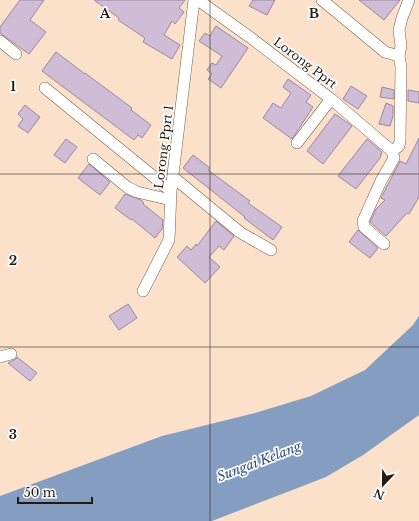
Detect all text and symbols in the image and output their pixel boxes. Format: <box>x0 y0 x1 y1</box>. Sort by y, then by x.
text: A <box>99 5 111 22</box>
text: B <box>309 5 319 22</box>
street label: Lorong Pprt <box>271 34 340 92</box>
text: 1 <box>10 78 16 95</box>
street label: Lorong Pprt 1 <box>151 104 176 190</box>
text: 2 <box>9 252 17 269</box>
text: 3 <box>9 426 17 443</box>
water label: Sungai Kelang <box>215 437 304 485</box>
north arrow <box>363 465 403 505</box>
scale bar <box>18 479 92 505</box>
text: 50 m <box>24 485 56 500</box>
text: N <box>371 486 387 503</box>

